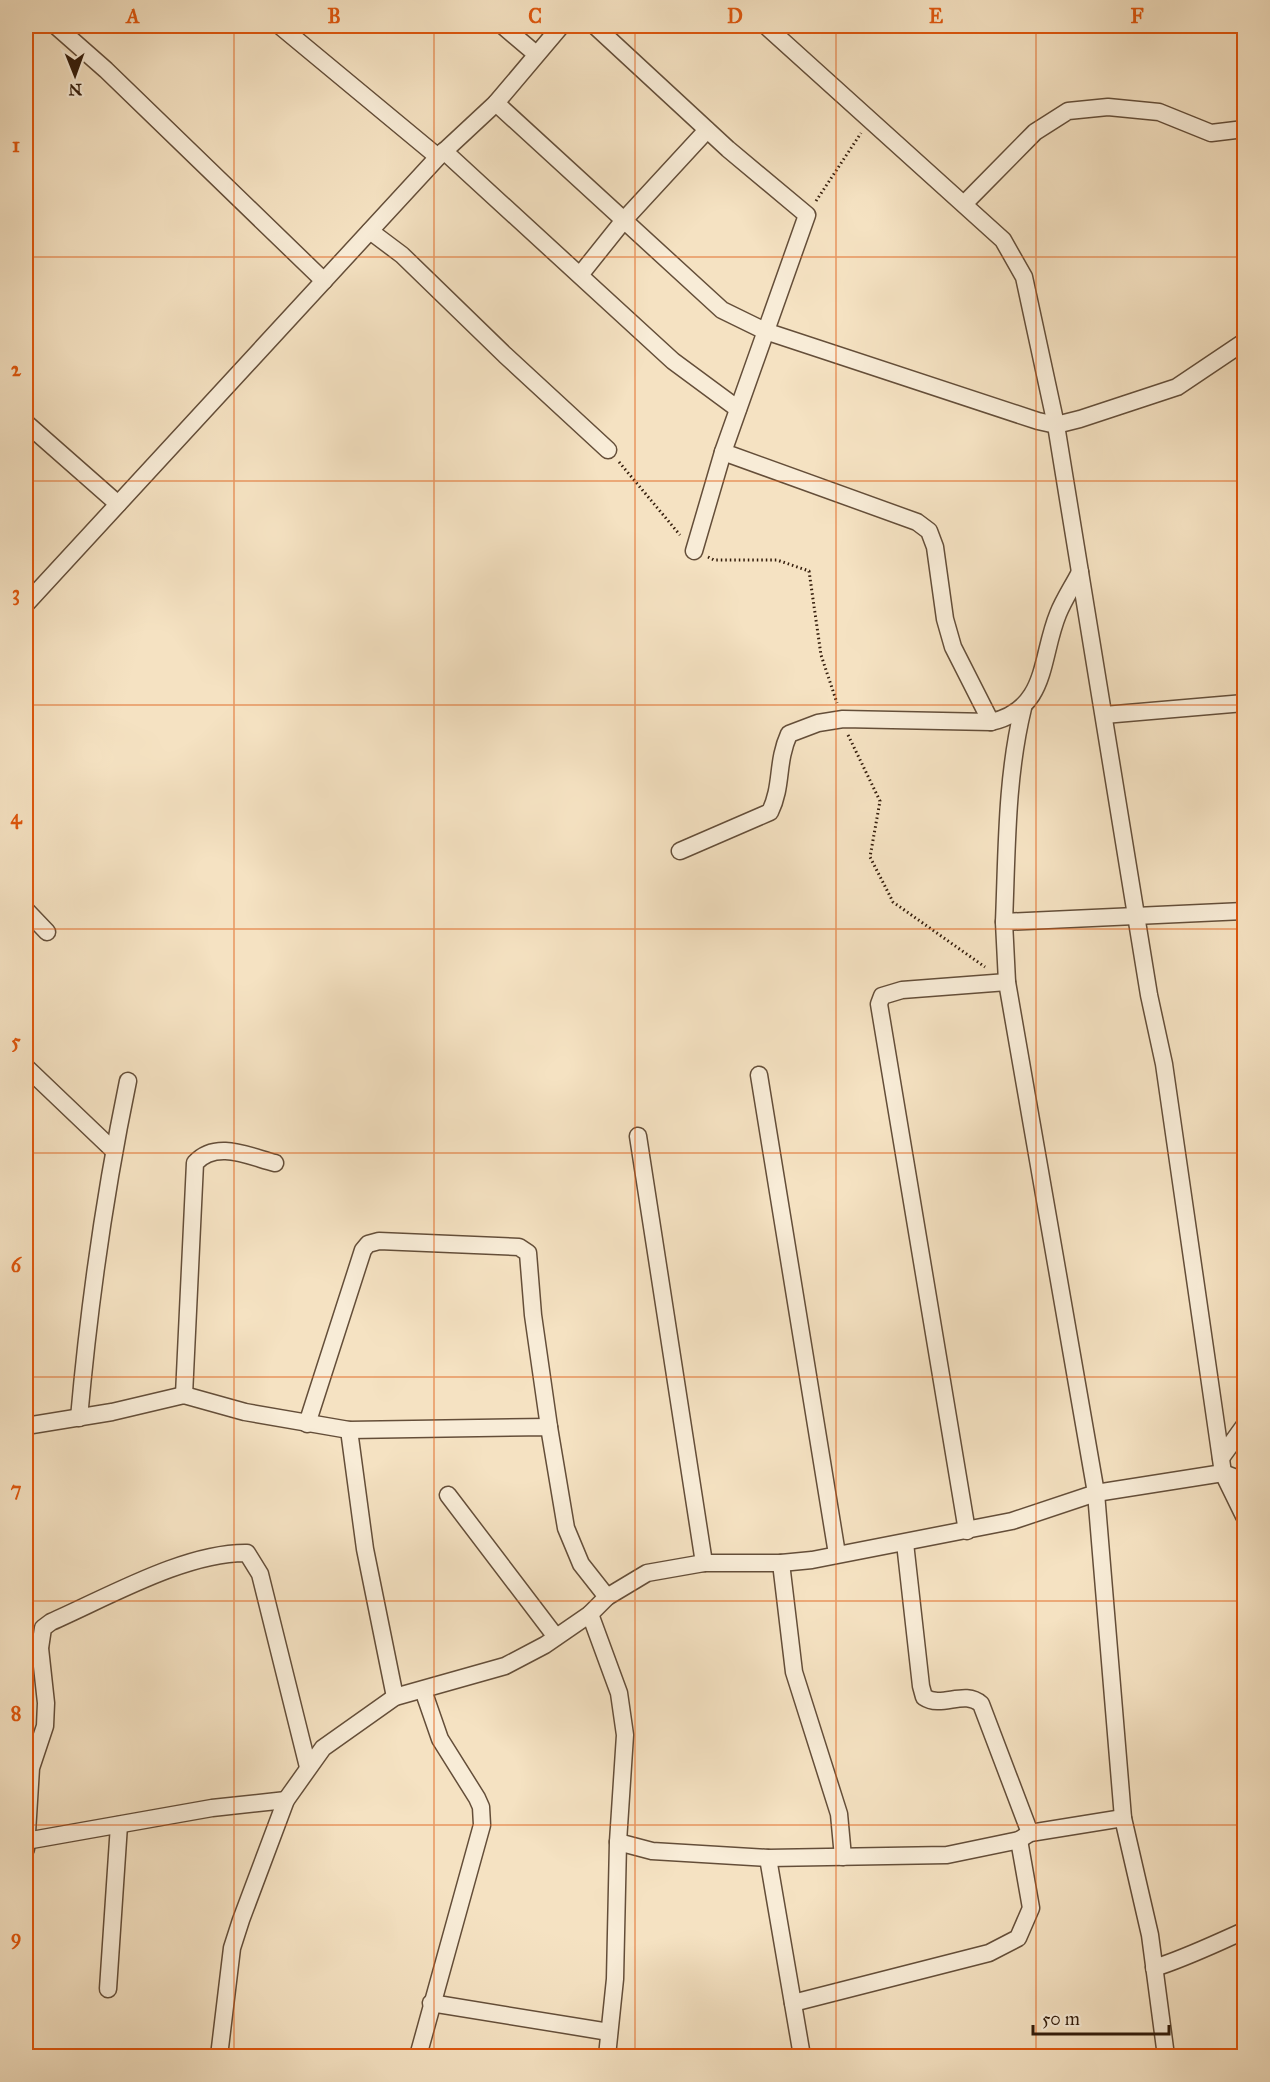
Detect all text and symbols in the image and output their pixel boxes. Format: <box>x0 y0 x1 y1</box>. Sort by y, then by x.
text: A <box>124 4 140 28</box>
text: B <box>327 4 341 28</box>
text: C <box>528 4 542 28</box>
text: D <box>727 4 743 28</box>
text: E <box>929 4 944 28</box>
text: F <box>1130 4 1144 28</box>
north arrow <box>45 45 105 105</box>
text: N <box>68 80 82 99</box>
text: 1 <box>12 133 20 157</box>
text: 2 <box>11 357 22 381</box>
text: 3 <box>12 581 20 606</box>
text: 4 <box>10 805 22 830</box>
text: 5 <box>11 1029 21 1053</box>
text: 6 <box>11 1253 23 1277</box>
text: 7 <box>11 1477 22 1501</box>
text: 8 <box>11 1701 21 1725</box>
text: 9 <box>11 1925 21 1950</box>
scale bar <box>1033 1998 1170 2036</box>
text: 50 m <box>1042 2008 1080 2030</box>

